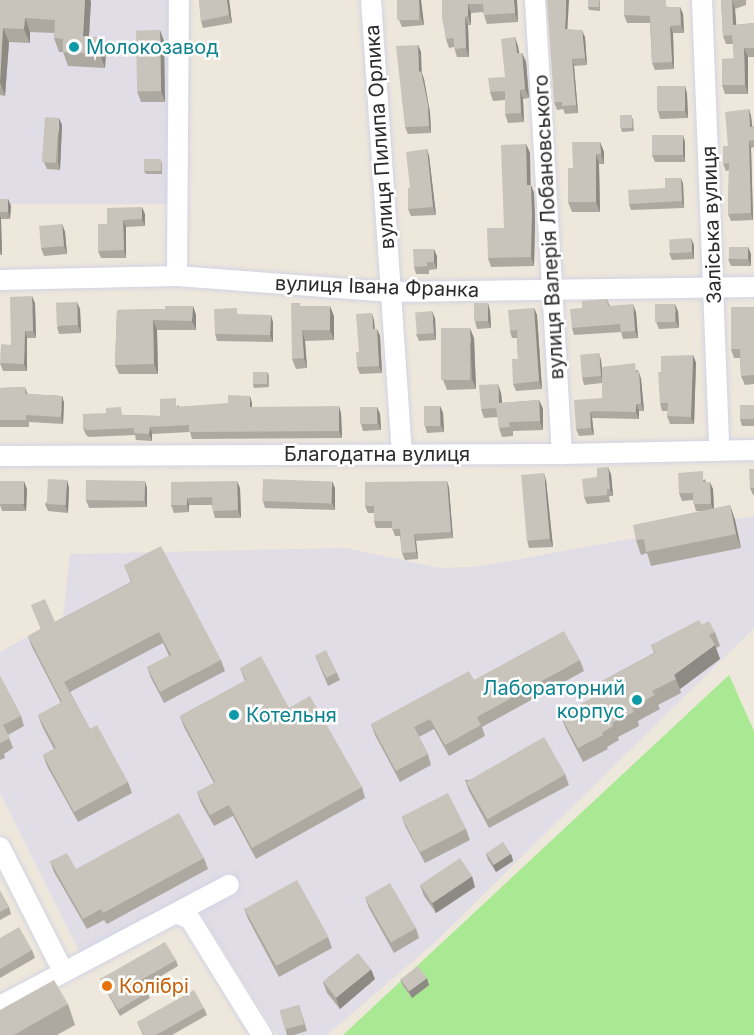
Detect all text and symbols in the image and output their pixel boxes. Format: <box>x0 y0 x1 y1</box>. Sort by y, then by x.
street label: вулиця Пилипа Орлика <box>360 24 400 250</box>
place label: Молокозавод <box>86 35 219 59</box>
marker: Молокозавод <box>67 40 81 54</box>
street label: вулиця Валерія Лобановського <box>529 74 569 380</box>
street label: Заліська вулиця <box>697 146 727 304</box>
street label: вулиця Івана Франка <box>274 271 480 303</box>
street label: Благодатна вулиця <box>284 442 470 466</box>
place label: Лабораторний корпус <box>483 676 625 723</box>
marker: Лабораторний корпус <box>630 693 644 707</box>
place label: Котельня <box>246 703 337 727</box>
marker: Котельня <box>227 708 241 722</box>
place label: Колібрі <box>119 974 189 998</box>
marker: Колібрі <box>100 979 114 993</box>

